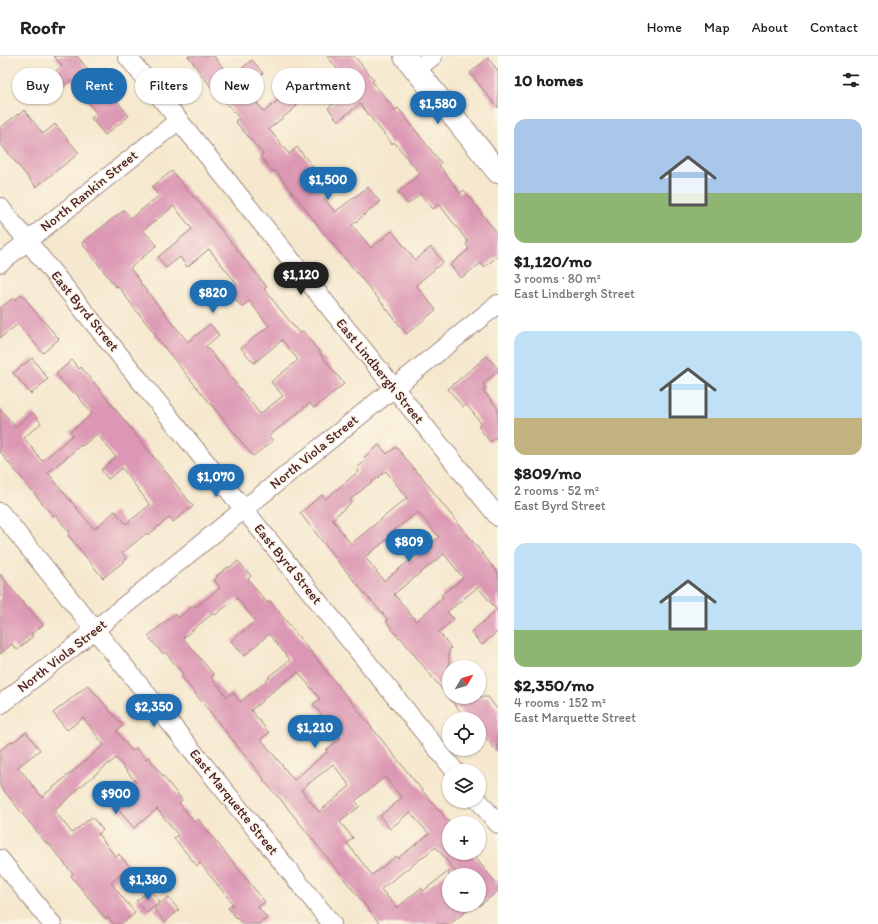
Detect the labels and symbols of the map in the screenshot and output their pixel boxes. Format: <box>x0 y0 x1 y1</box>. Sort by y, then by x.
pin: $1,580 <box>405 91 471 125</box>
street label: North Rankin Street <box>37 147 141 235</box>
pin: $1,500 <box>295 167 361 201</box>
pin: $1,120 <box>268 262 334 296</box>
street label: East Byrd Street <box>47 267 123 355</box>
pin: $820 <box>189 280 237 314</box>
street label: East Lindbergh Street <box>332 315 428 427</box>
street label: North Viola Street <box>266 411 362 493</box>
pin: $1,070 <box>183 464 249 498</box>
street label: East Byrd Street <box>250 520 326 608</box>
pin: $809 <box>385 529 433 563</box>
street label: North Viola Street <box>14 616 110 696</box>
north arrow <box>442 660 486 704</box>
pin: $2,350 <box>121 694 187 728</box>
pin: $1,210 <box>282 715 348 749</box>
street label: East Marquette Street <box>186 746 282 858</box>
pin: $900 <box>92 781 140 815</box>
pin: $1,380 <box>115 867 181 901</box>

